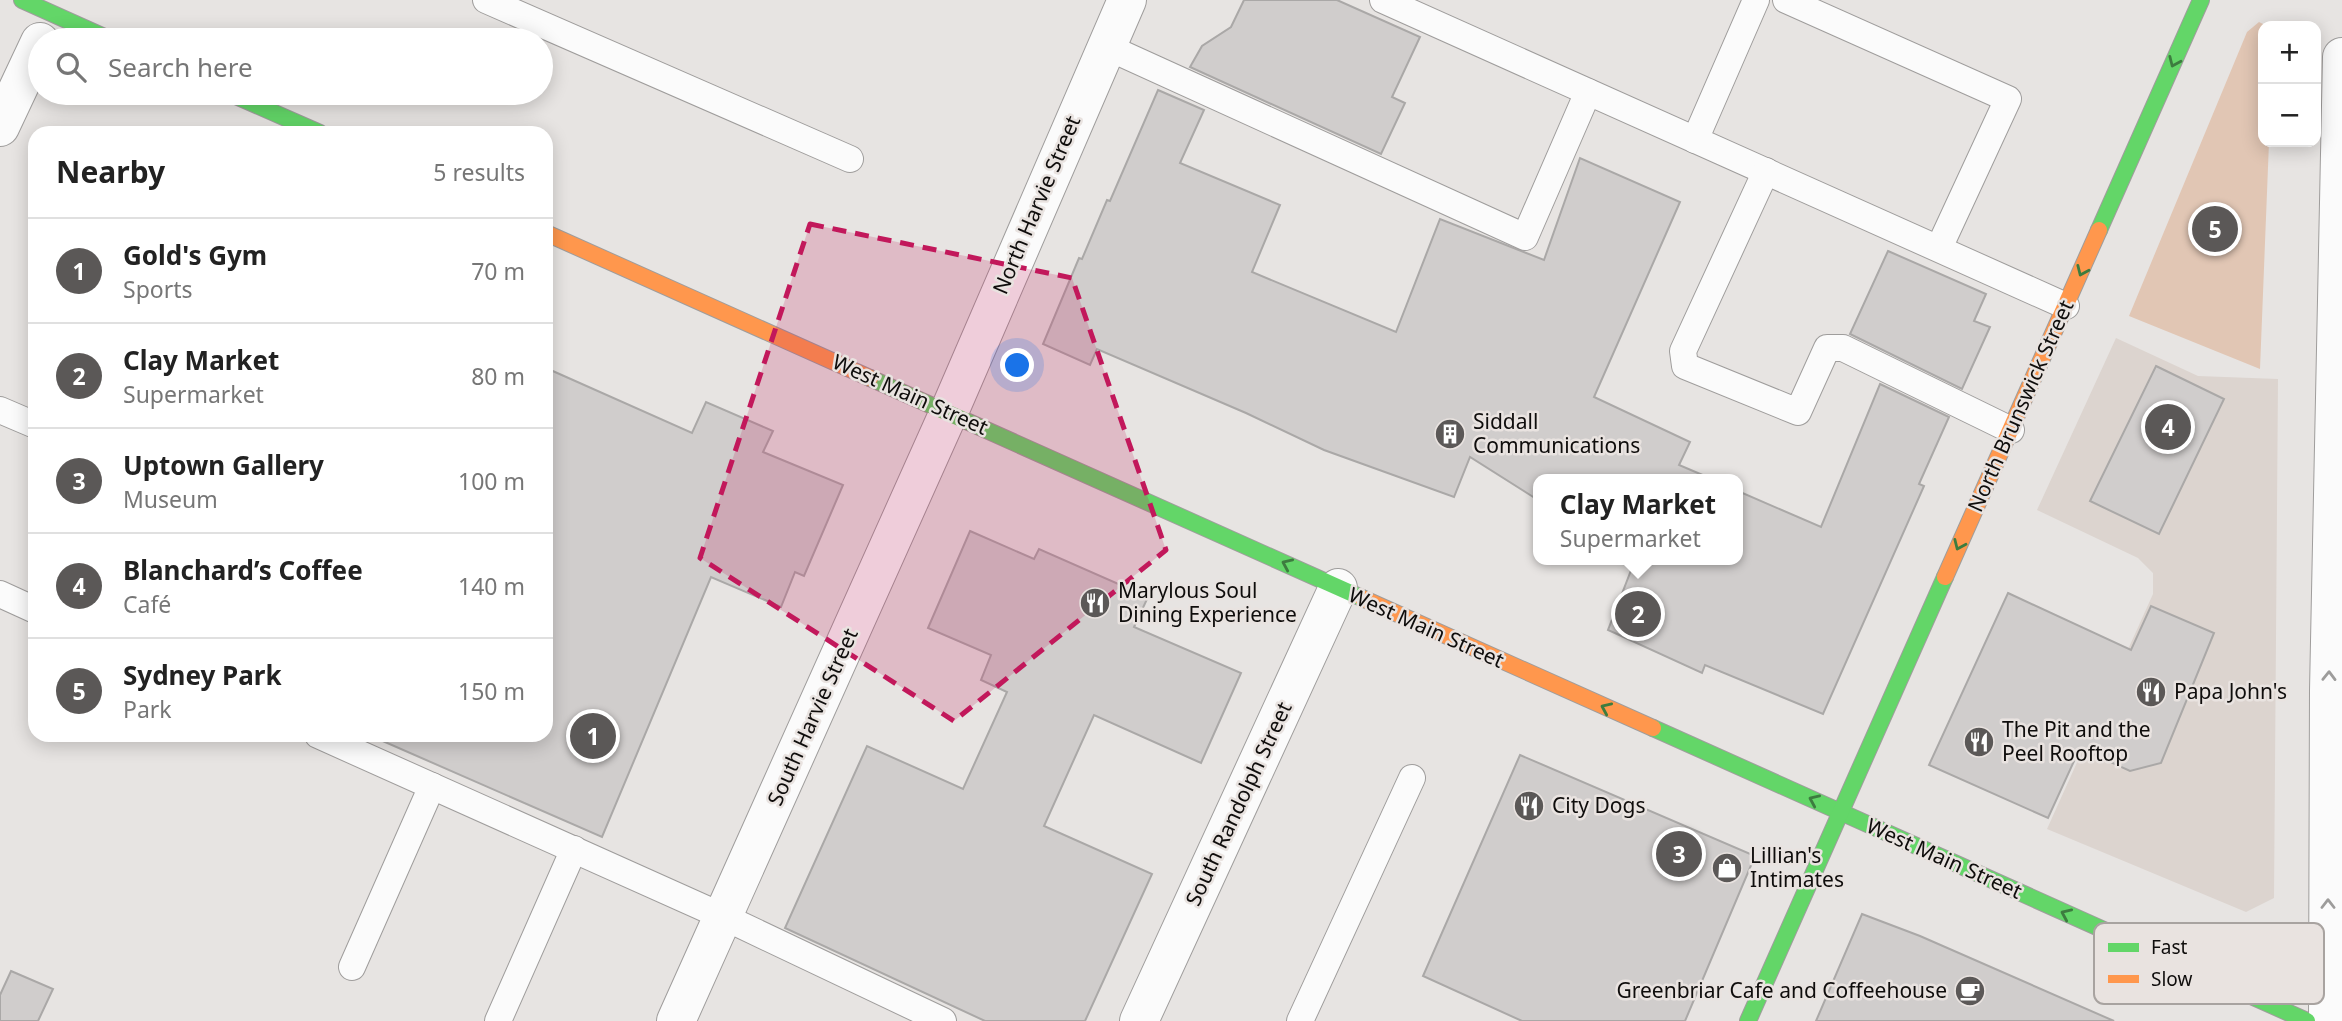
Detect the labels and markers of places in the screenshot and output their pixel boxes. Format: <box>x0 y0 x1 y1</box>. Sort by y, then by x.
pin: 5 <box>2192 203 2238 255</box>
pin: 4 <box>2145 401 2191 453</box>
place label: Siddall Communications <box>1473 407 1640 459</box>
building icon: Siddall Communications <box>1433 417 1467 451</box>
place label: Marylous Soul Dining Experience <box>1118 576 1297 628</box>
restaurant icon: Marylous Soul Dining Experience <box>1078 586 1112 620</box>
pin: 2 <box>1615 588 1661 640</box>
restaurant icon: Papa John's <box>2134 675 2168 709</box>
place label: Papa John's <box>2174 677 2287 705</box>
pin: 1 <box>570 710 616 762</box>
place label: The Pit and the Peel Rooftop <box>2002 715 2151 767</box>
restaurant icon: The Pit and the Peel Rooftop <box>1962 725 1996 759</box>
restaurant icon: City Dogs <box>1512 789 1546 823</box>
place label: City Dogs <box>1552 791 1645 819</box>
pin: 3 <box>1656 828 1702 880</box>
place label: Lillian's Intimates <box>1750 841 1844 893</box>
shop icon: Lillian's Intimates <box>1710 851 1744 885</box>
cafe icon: Greenbriar Cafe and Coffeehouse <box>1953 974 1987 1008</box>
place label: Greenbriar Cafe and Coffeehouse <box>1616 976 1947 1004</box>

